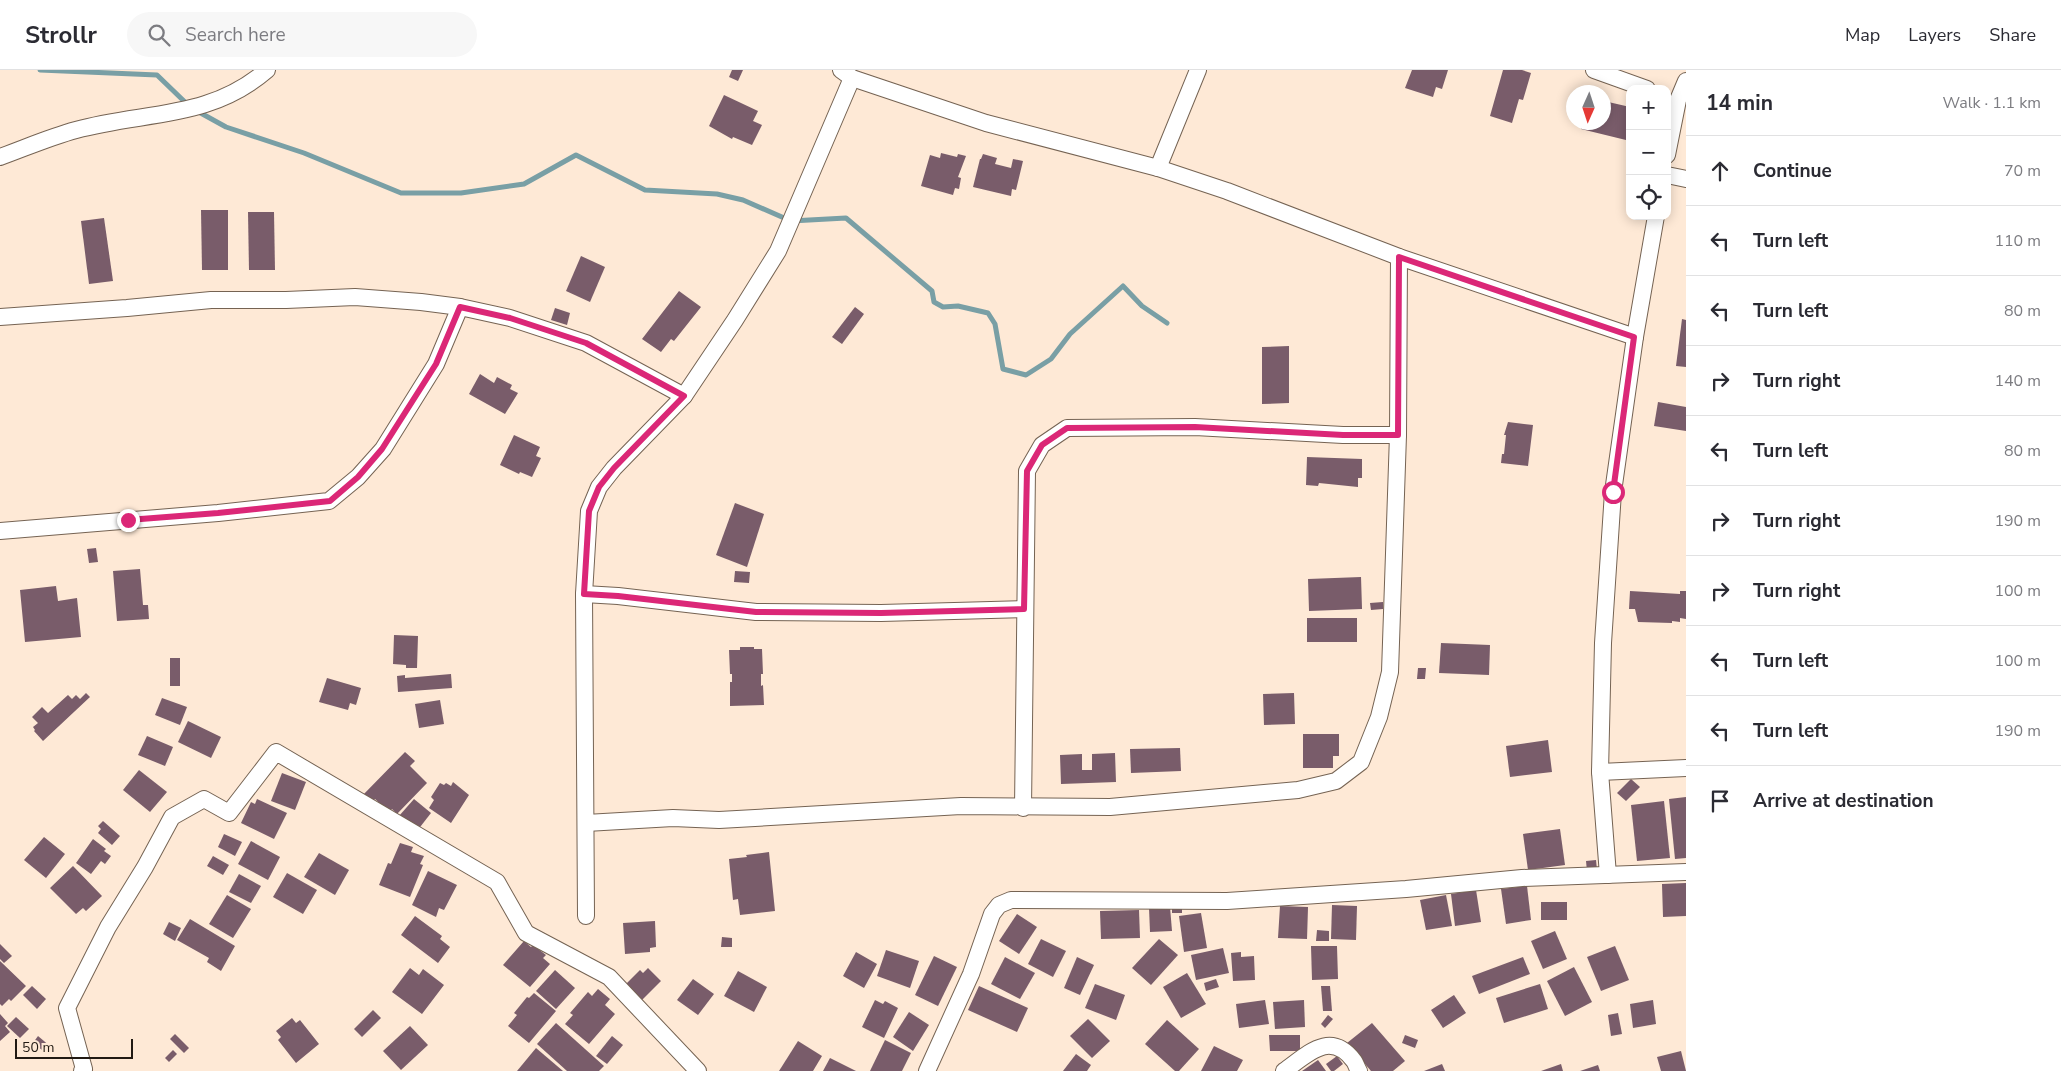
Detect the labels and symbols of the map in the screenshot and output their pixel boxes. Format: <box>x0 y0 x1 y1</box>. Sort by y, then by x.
north arrow <box>1566 85 1611 130</box>
route start <box>1602 481 1625 504</box>
route end <box>117 509 140 532</box>
scale bar <box>15 1036 132 1059</box>

